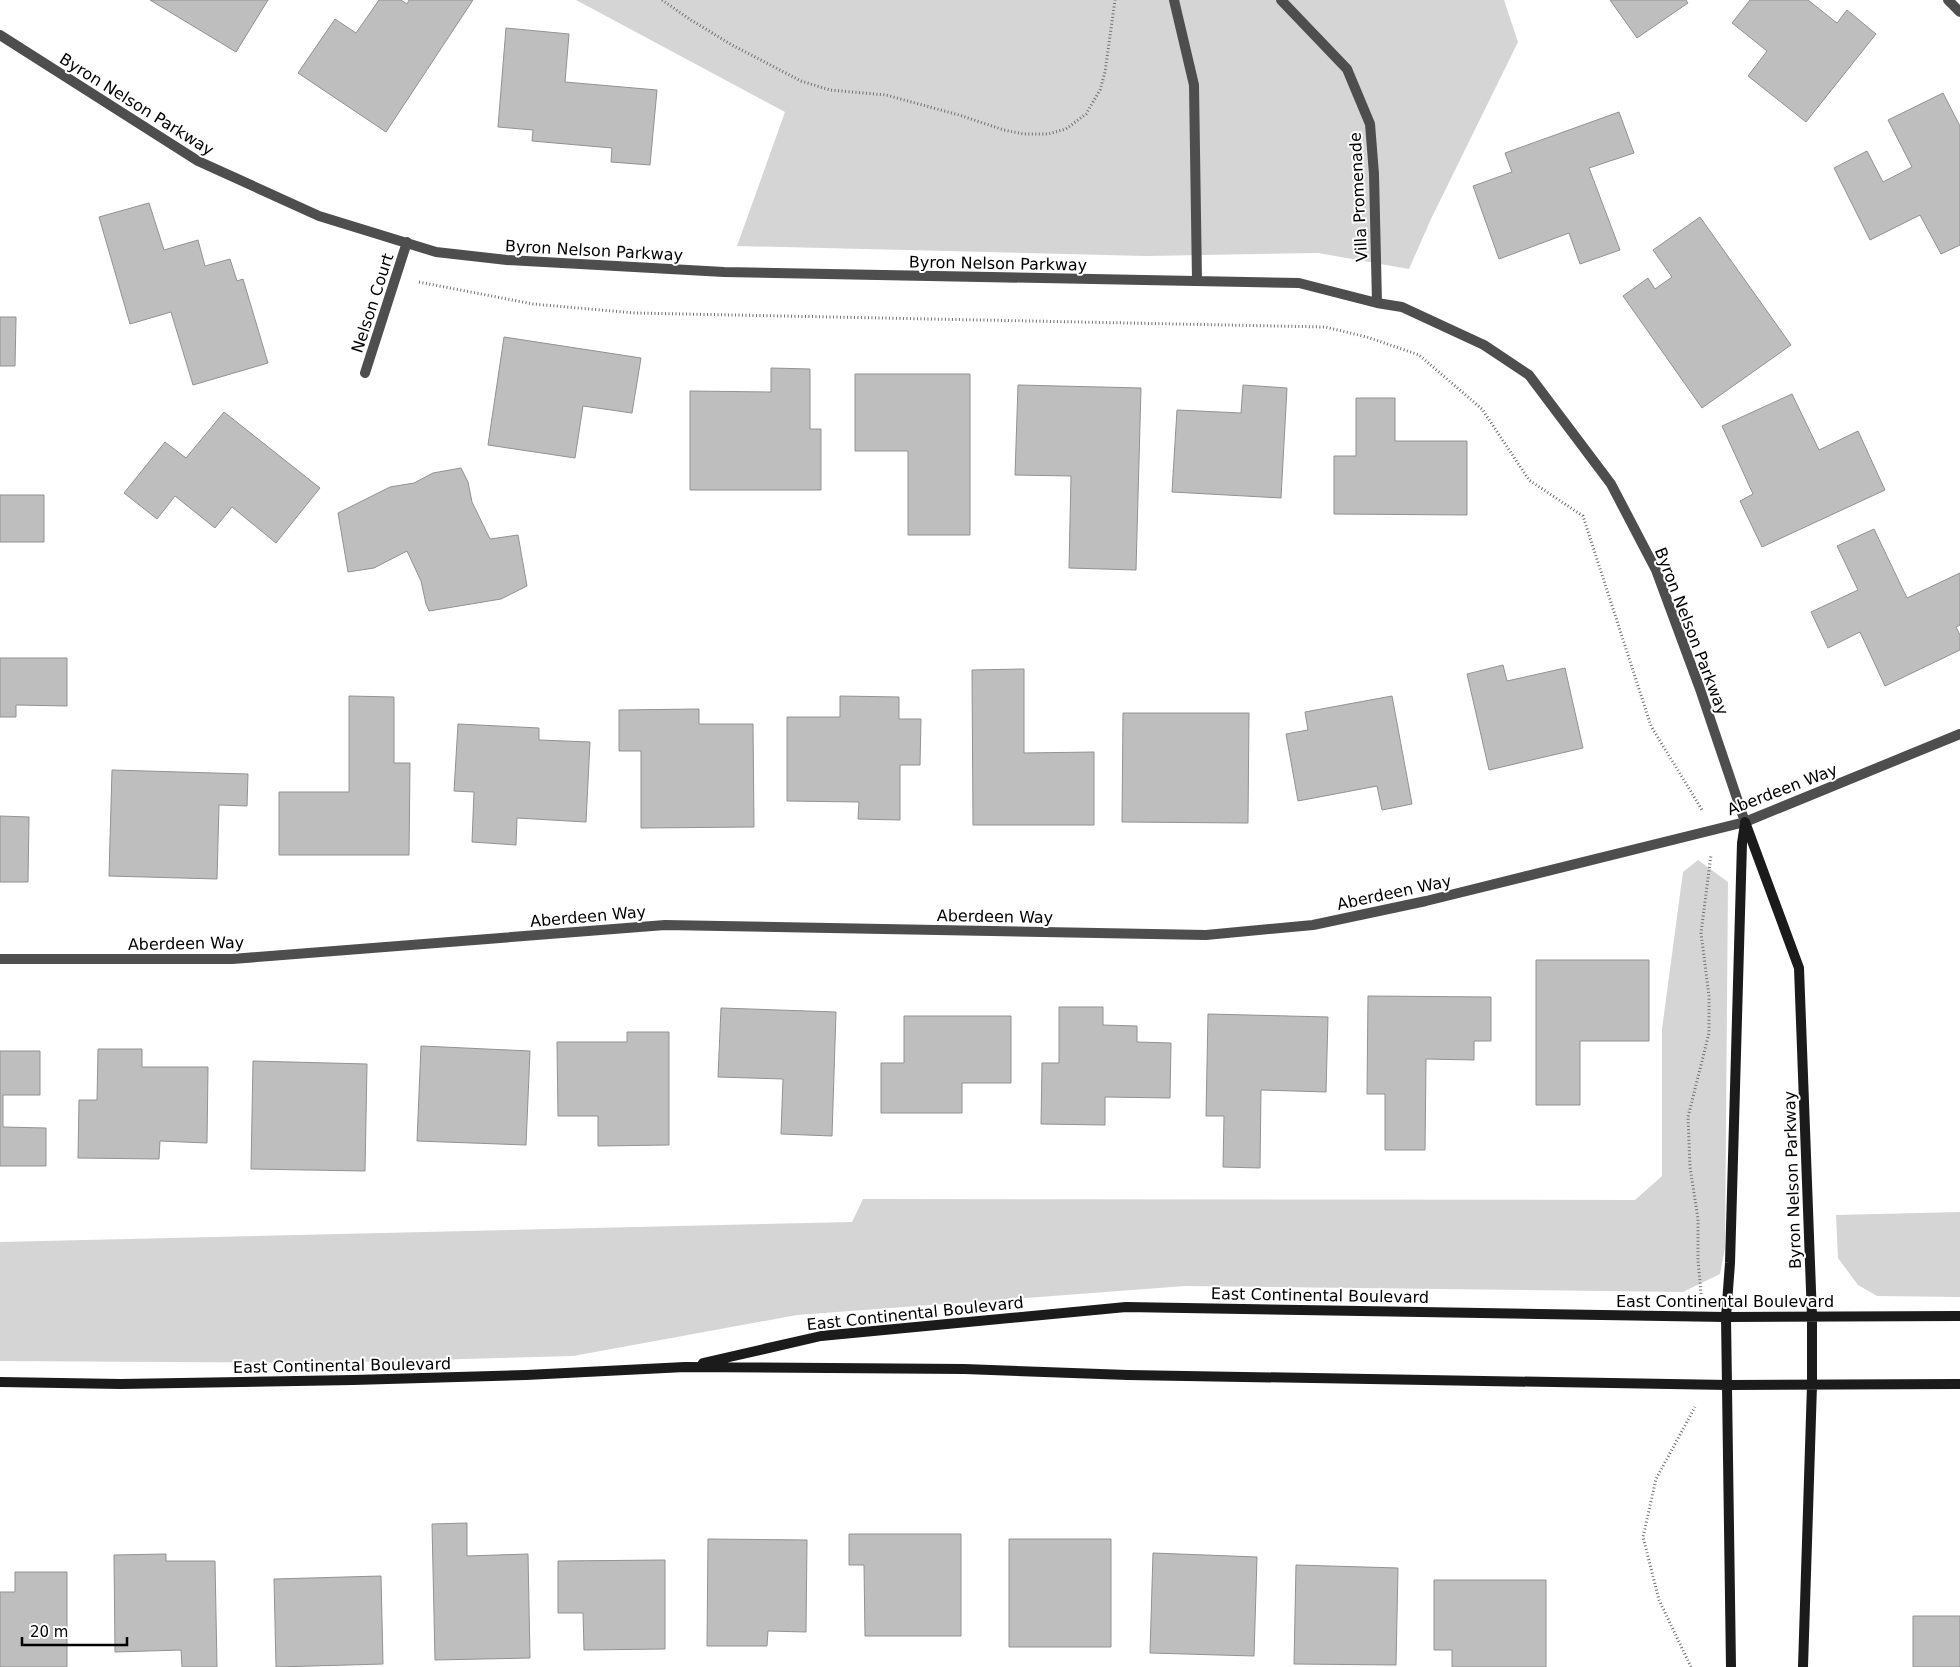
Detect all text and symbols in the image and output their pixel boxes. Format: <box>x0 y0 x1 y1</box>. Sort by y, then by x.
street label: Byron Nelson Parkway <box>56 49 217 160</box>
street label: Villa Promenade <box>1346 132 1371 262</box>
street label: Byron Nelson Parkway <box>504 236 683 265</box>
street label: Nelson Court <box>347 251 398 355</box>
street label: Byron Nelson Parkway <box>909 252 1087 275</box>
street label: Byron Nelson Parkway <box>1651 545 1732 718</box>
street label: Aberdeen Way <box>1724 760 1840 819</box>
street label: Aberdeen Way <box>1335 871 1453 914</box>
street label: Aberdeen Way <box>529 902 647 931</box>
street label: Aberdeen Way <box>937 906 1053 927</box>
street label: Aberdeen Way <box>128 933 244 954</box>
street label: Byron Nelson Parkway <box>1780 1091 1805 1269</box>
street label: East Continental Boulevard <box>1211 1284 1429 1307</box>
street label: East Continental Boulevard <box>1616 1292 1834 1311</box>
street label: East Continental Boulevard <box>806 1293 1024 1334</box>
street label: East Continental Boulevard <box>233 1354 451 1377</box>
scale bar <box>22 1614 128 1646</box>
text: 20 m <box>30 1623 68 1641</box>

